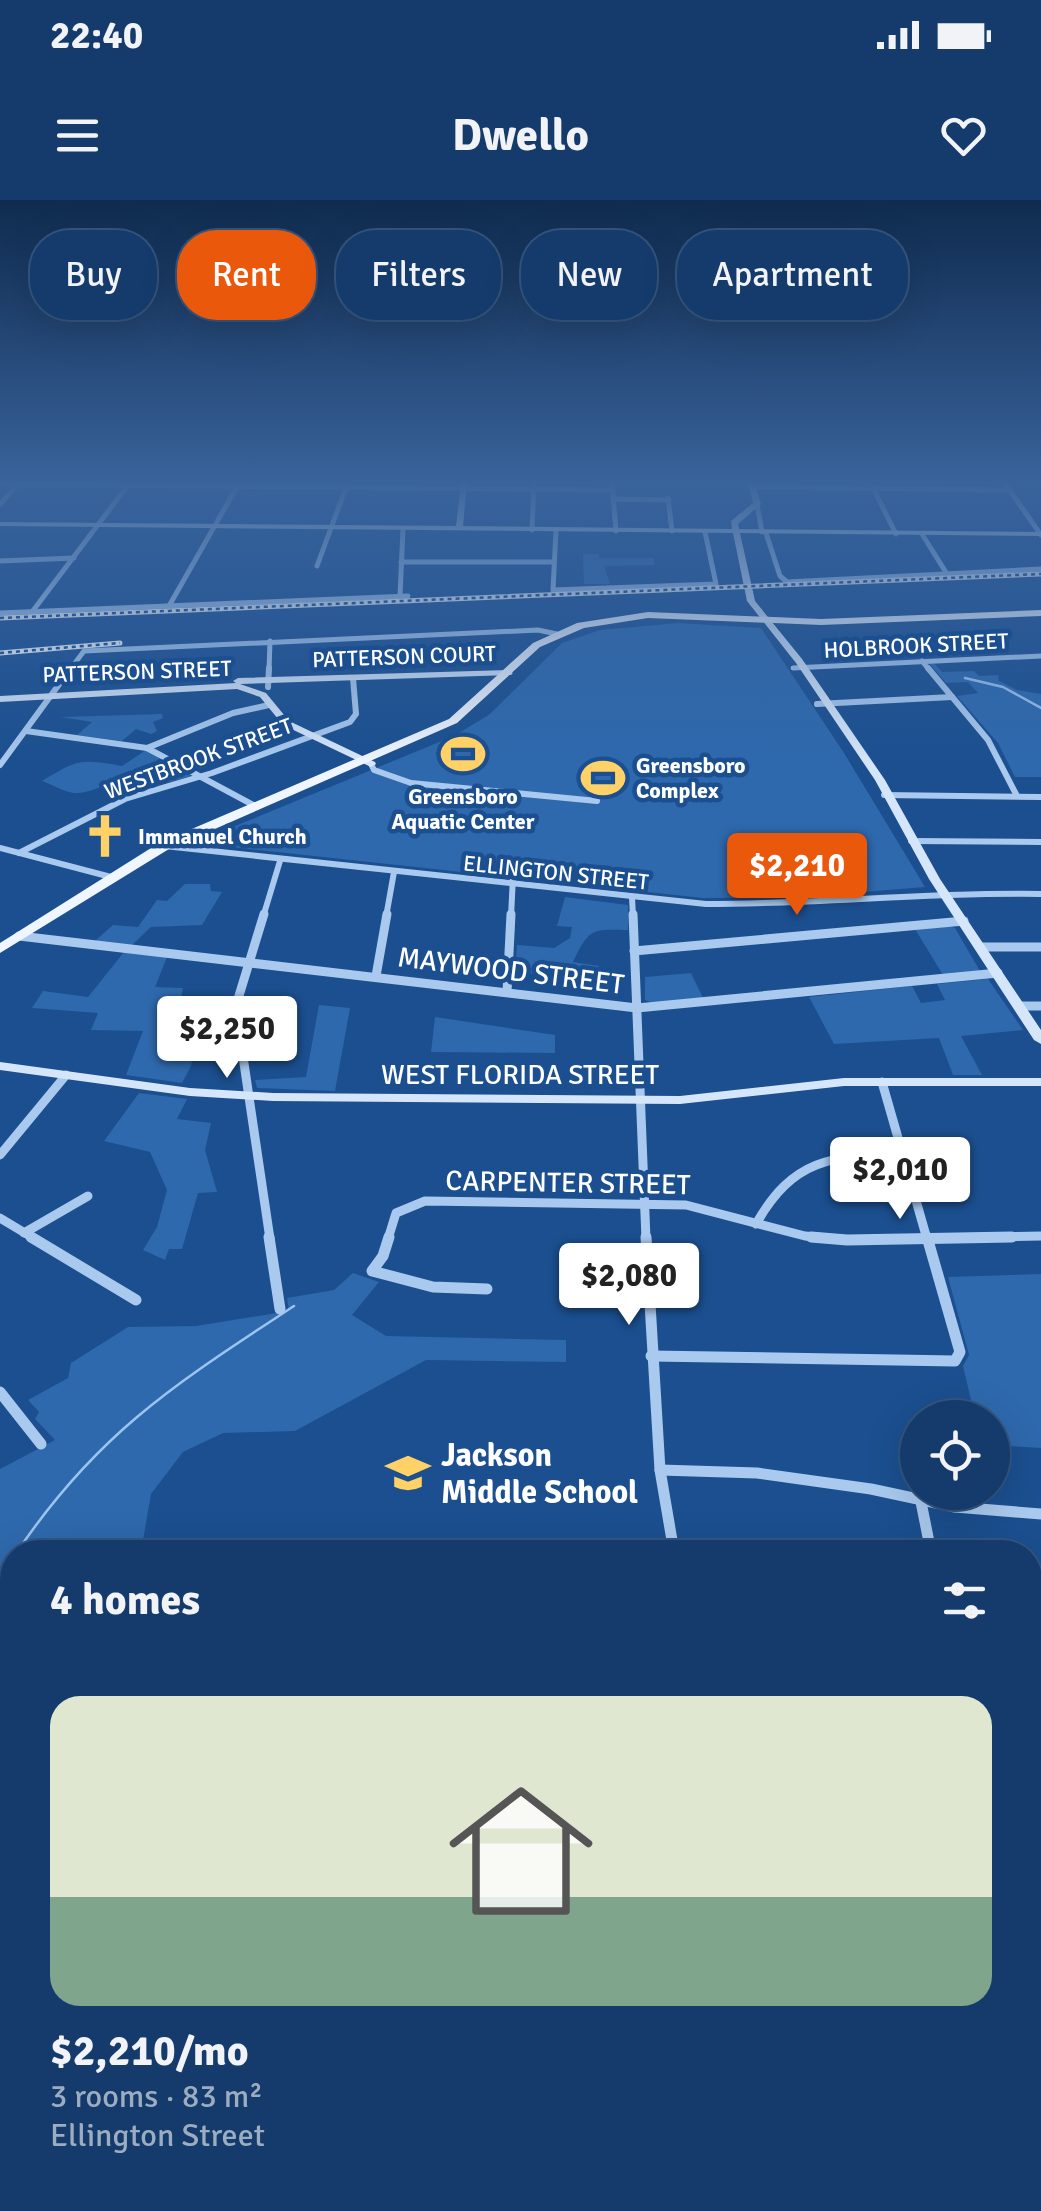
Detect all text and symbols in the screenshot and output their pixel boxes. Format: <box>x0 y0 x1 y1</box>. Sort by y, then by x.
text: 22:40 <box>50 12 143 59</box>
icon: menu <box>50 108 105 163</box>
text: Dwello <box>452 108 589 163</box>
icon: heart <box>936 108 991 163</box>
chip: Buy <box>30 230 157 320</box>
chip: Rent <box>177 230 316 320</box>
chip: Filters <box>336 230 501 320</box>
chip: New <box>521 230 657 320</box>
chip: Apartment <box>677 230 908 320</box>
street label: HOLBROOK STREET <box>823 627 1009 664</box>
street label: PATTERSON COURT <box>312 640 496 673</box>
street label: PATTERSON STREET <box>42 655 232 688</box>
street label: WESTBROOK STREET <box>100 712 296 805</box>
sports icon: Greensboro Aquatic Center <box>439 730 487 778</box>
place label: Greensboro Complex <box>636 752 746 804</box>
sports icon: Greensboro Complex <box>579 754 627 802</box>
place label: Greensboro Aquatic Center <box>392 783 535 835</box>
church icon: Immanuel Church <box>81 812 129 860</box>
place label: Immanuel Church <box>138 823 307 850</box>
pin: $2,210 <box>716 833 878 918</box>
text: $2,210 <box>749 846 845 885</box>
street label: ELLINGTON STREET <box>462 849 650 896</box>
street label: MAYWOOD STREET <box>396 940 626 1002</box>
pin: $2,250 <box>146 996 308 1081</box>
text: $2,250 <box>179 1009 275 1048</box>
street label: WEST FLORIDA STREET <box>381 1058 659 1092</box>
pin: $2,010 <box>819 1137 981 1222</box>
text: $2,010 <box>852 1150 948 1189</box>
street label: CARPENTER STREET <box>445 1164 691 1202</box>
pin: $2,080 <box>548 1243 710 1328</box>
text: $2,080 <box>581 1256 677 1295</box>
map controls <box>900 1400 1010 1510</box>
button: locate <box>900 1400 1010 1510</box>
place label: Jackson Middle School <box>441 1436 638 1512</box>
school or university icon: Jackson Middle School <box>384 1449 432 1497</box>
icon: filters <box>937 1573 992 1628</box>
text: 4 homes <box>50 1575 200 1626</box>
icon: home <box>431 1761 611 1941</box>
text: $2,210/mo <box>50 2026 249 2077</box>
text: 3 rooms · 83 m² <box>50 2077 263 2116</box>
text: Ellington Street <box>50 2116 265 2155</box>

